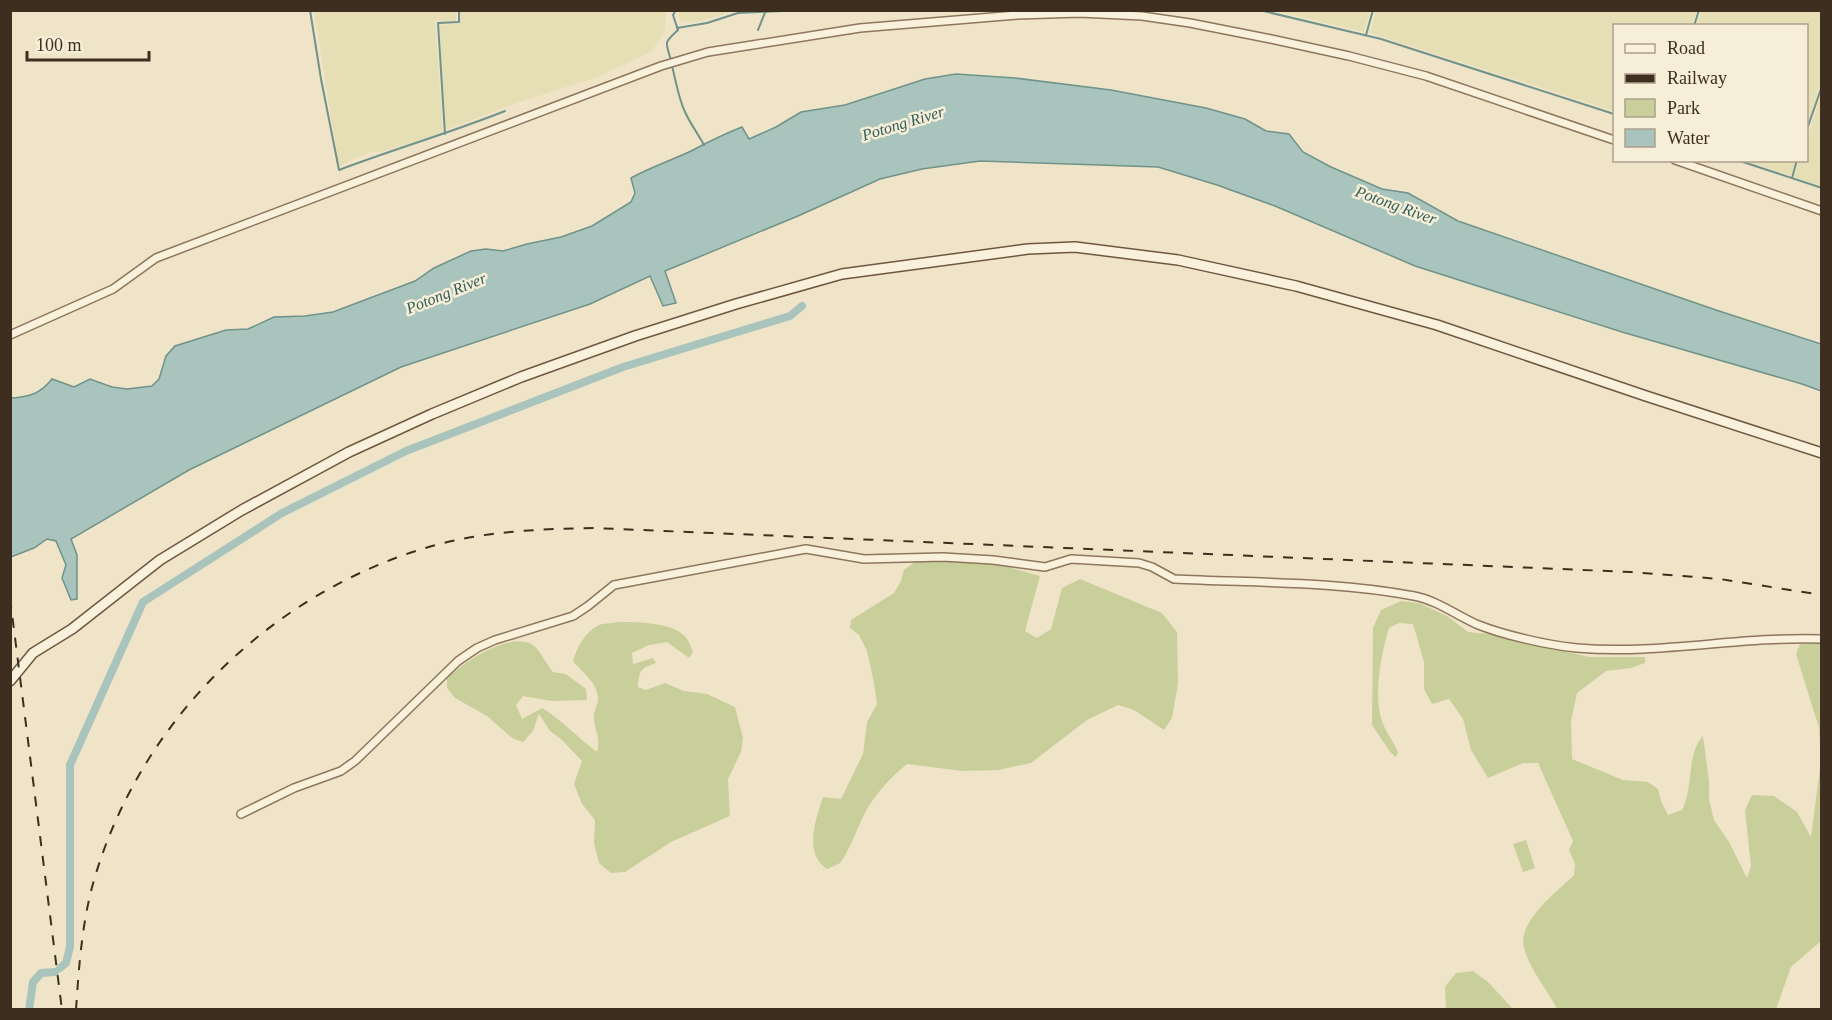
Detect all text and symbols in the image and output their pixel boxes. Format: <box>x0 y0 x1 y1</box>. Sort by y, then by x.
scale bar <box>27 24 148 62</box>
legend <box>1613 24 1808 162</box>
text: 100 m <box>36 35 82 55</box>
text: Road <box>1667 38 1705 58</box>
text: Railway <box>1667 68 1727 88</box>
text: Park <box>1667 98 1700 118</box>
water label: Potong River <box>859 102 947 145</box>
text: Water <box>1667 128 1710 148</box>
water label: Potong River <box>1352 182 1440 229</box>
water label: Potong River <box>403 269 490 318</box>

